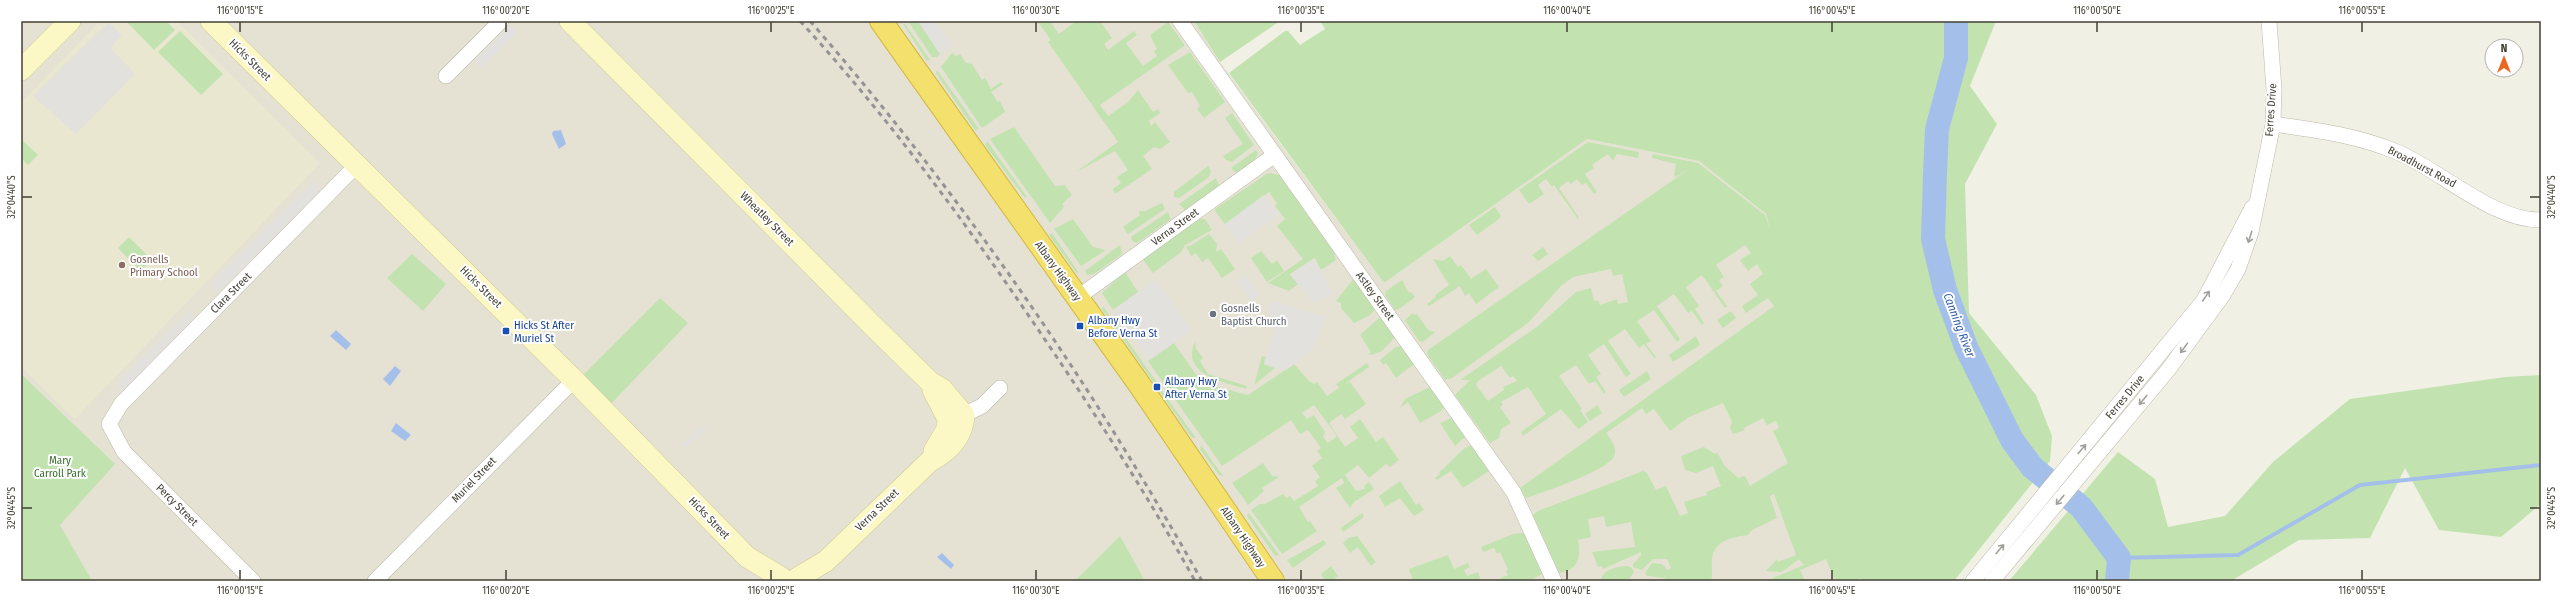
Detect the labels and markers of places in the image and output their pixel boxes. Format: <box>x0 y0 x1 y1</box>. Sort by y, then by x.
place label: Gosnells Primary School <box>130 253 198 279</box>
marker: Gosnells Primary School <box>117 260 127 270</box>
place label: Gosnells Baptist Church <box>1221 302 1287 328</box>
marker: Gosnells Baptist Church <box>1208 309 1218 319</box>
place label: Albany Hwy Before Verna St <box>1088 314 1158 340</box>
place label: Hicks St After Muriel St <box>514 319 574 345</box>
marker: Albany Hwy Before Verna St <box>1075 321 1085 331</box>
marker: Hicks St After Muriel St <box>501 326 511 336</box>
place label: Albany Hwy After Verna St <box>1165 375 1227 401</box>
marker: Albany Hwy After Verna St <box>1152 382 1162 392</box>

